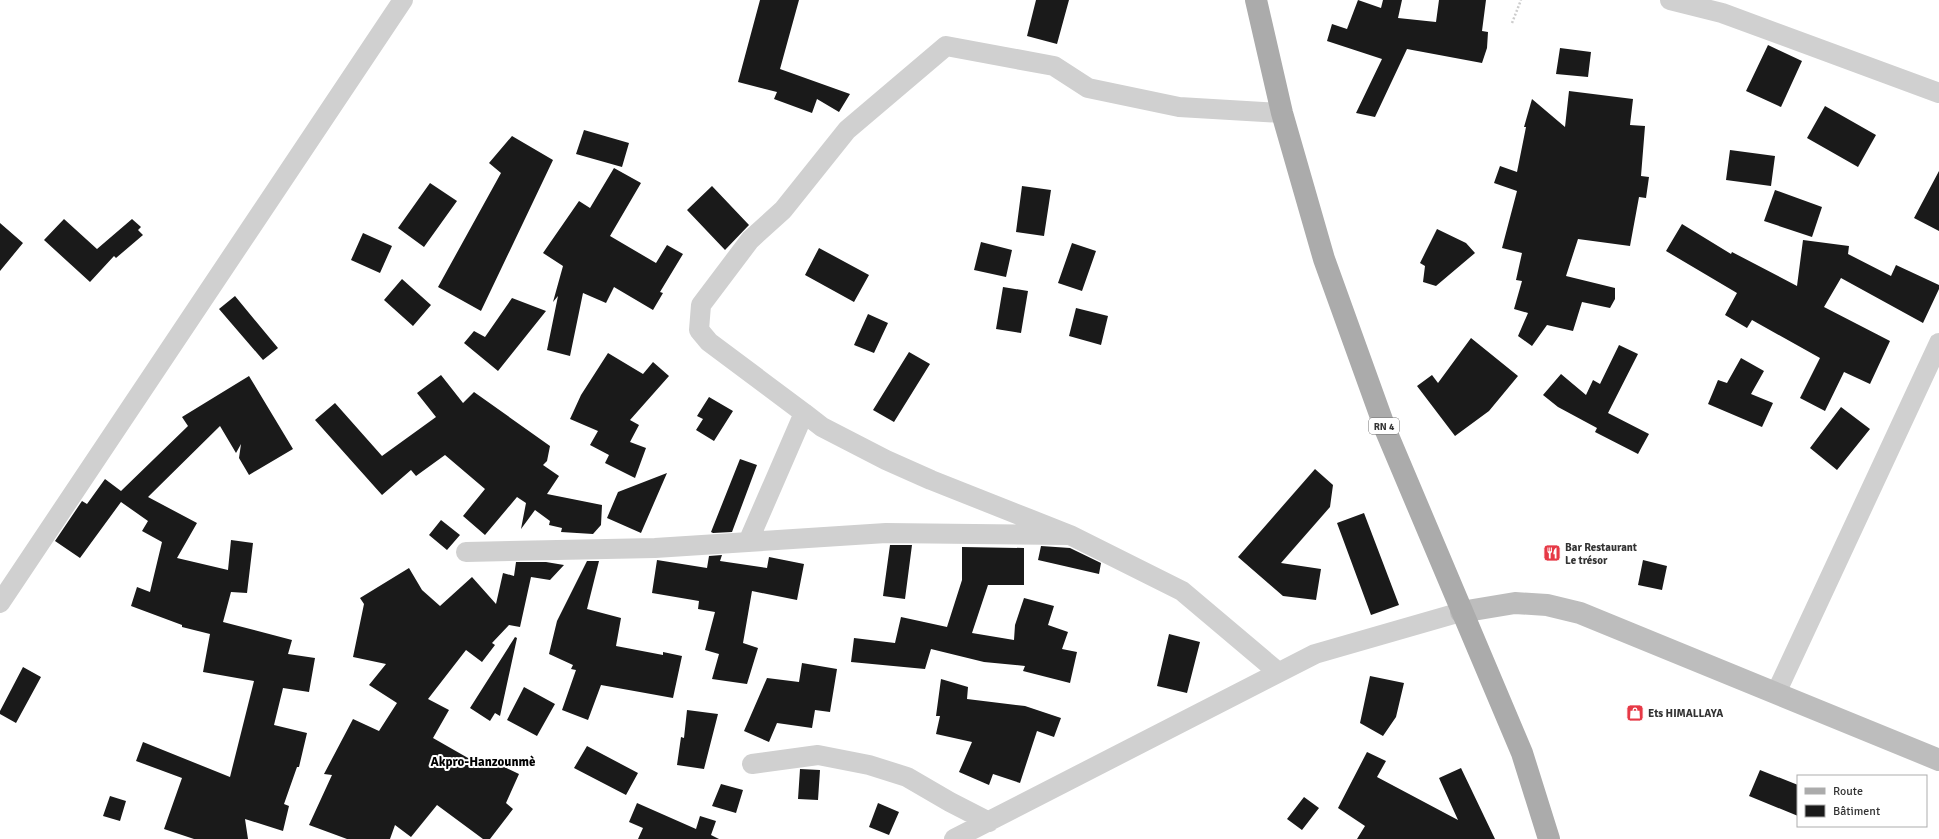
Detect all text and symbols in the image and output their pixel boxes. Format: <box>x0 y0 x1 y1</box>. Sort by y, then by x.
road number: RN 4 <box>1369 418 1399 434</box>
place label: Bar Restaurant Le trésor <box>1565 541 1637 567</box>
restaurant icon: Bar Restaurant Le trésor <box>1542 543 1562 563</box>
shop icon: Ets HIMALLAYA <box>1625 703 1645 723</box>
place label: Ets HIMALLAYA <box>1648 707 1723 720</box>
district label: Akpro-Hanzounmè <box>430 754 536 770</box>
legend <box>1797 775 1927 827</box>
text: Route <box>1833 784 1863 799</box>
text: Bâtiment <box>1833 804 1880 819</box>

